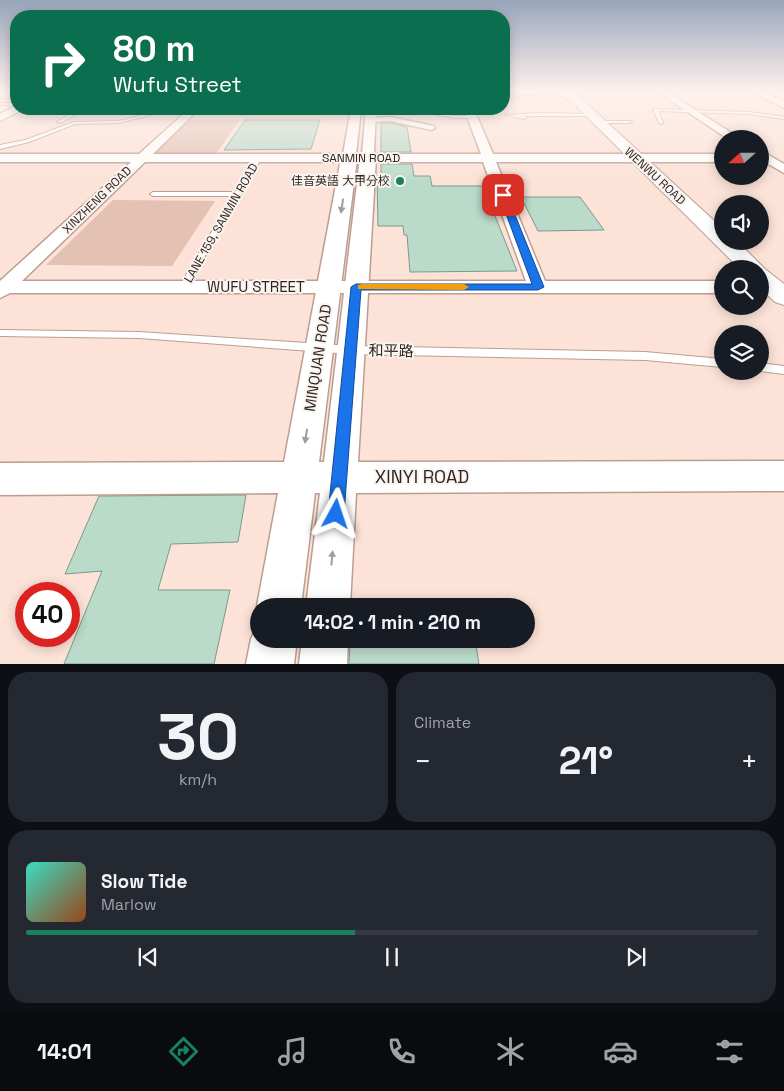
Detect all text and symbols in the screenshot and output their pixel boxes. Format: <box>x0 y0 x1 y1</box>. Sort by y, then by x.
text: 80 m <box>113 27 195 71</box>
icon: right <box>30 30 95 95</box>
text: Wufu Street <box>113 70 242 98</box>
north arrow <box>714 130 769 185</box>
map controls <box>714 130 769 380</box>
street label: WENWU ROAD <box>621 144 689 208</box>
street label: SANMIN ROAD <box>322 150 400 166</box>
street label: LANE 159, SANMIN ROAD <box>180 160 262 286</box>
street label: XINZHENG ROAD <box>59 163 135 237</box>
place label: 佳音英語 大甲分校 <box>291 173 390 189</box>
pin <box>482 174 524 216</box>
marker: 佳音英語 大甲分校 <box>394 175 406 187</box>
icon: arrive <box>489 181 517 209</box>
button: sound <box>714 195 769 250</box>
one-way arrow <box>337 199 345 215</box>
button: search <box>714 260 769 315</box>
street label: WUFU STREET <box>207 277 305 296</box>
street label: MINQUAN ROAD <box>300 303 335 413</box>
button: layers <box>714 325 769 380</box>
street label: 和平路 <box>368 341 414 360</box>
one-way arrow <box>301 428 309 444</box>
street label: XINYI ROAD <box>375 465 469 488</box>
position arrow <box>309 487 361 539</box>
one-way arrow <box>328 549 336 565</box>
speed limit sign: 40 <box>15 582 80 647</box>
text: 14:02 · 1 min · 210 m <box>304 610 481 635</box>
text: 30 <box>157 695 239 778</box>
text: Climate <box>414 712 471 733</box>
text: 21° <box>559 737 613 785</box>
text: − <box>414 743 431 779</box>
text: + <box>741 743 758 779</box>
text: km/h <box>179 769 217 790</box>
text: Slow Tide <box>101 869 187 894</box>
text: Marlow <box>101 894 157 915</box>
icon: previous <box>134 943 162 971</box>
icon: pause <box>378 943 406 971</box>
icon: next <box>622 943 650 971</box>
icon: directions <box>166 1034 201 1069</box>
icon: music <box>275 1034 310 1069</box>
icon: phone <box>384 1034 419 1069</box>
icon: climate <box>493 1034 528 1069</box>
icon: car <box>603 1034 638 1069</box>
icon: filters <box>712 1034 747 1069</box>
text: 14:01 <box>37 1037 92 1065</box>

